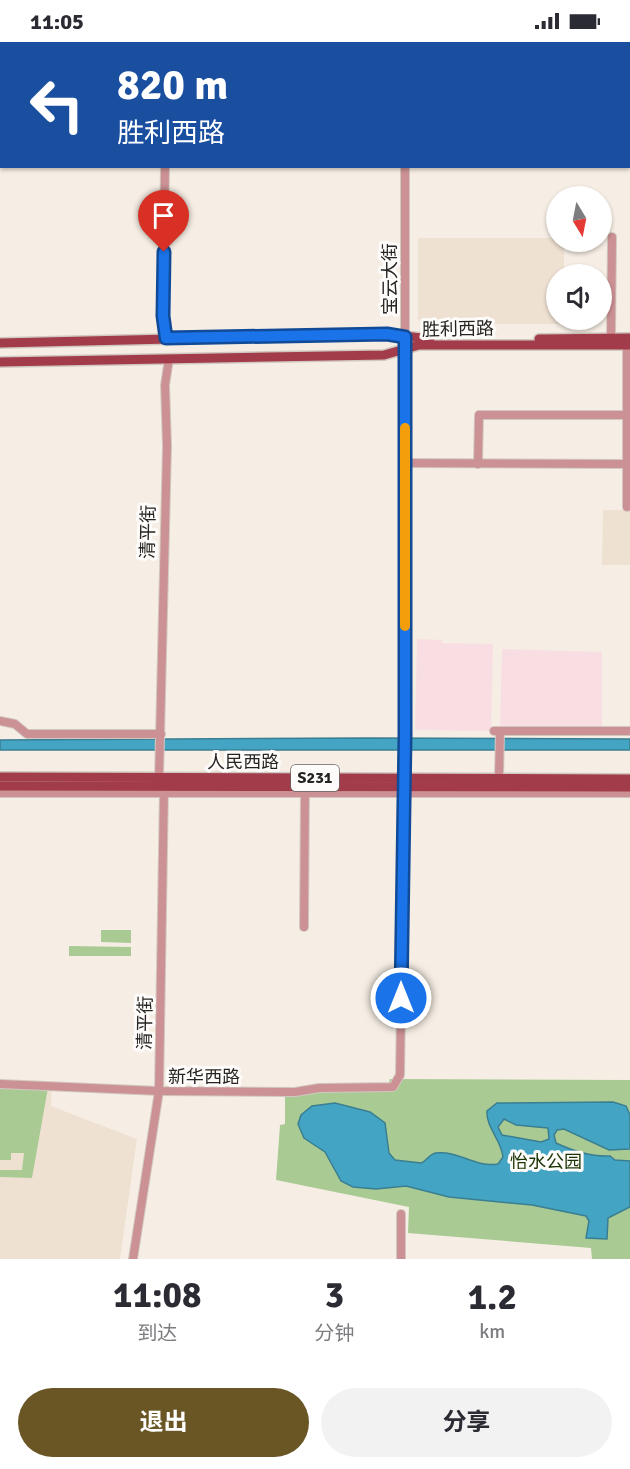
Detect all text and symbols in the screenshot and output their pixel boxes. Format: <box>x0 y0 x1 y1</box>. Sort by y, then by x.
text: 11:05 <box>30 8 84 35</box>
text: 820 m <box>117 60 228 111</box>
icon: left <box>18 66 96 144</box>
text: 胜利西路 <box>117 117 225 150</box>
north arrow <box>546 186 612 252</box>
map controls <box>546 186 612 330</box>
pin <box>138 190 189 252</box>
icon: arrive <box>147 199 180 232</box>
street label: 宝云大街 <box>379 243 401 315</box>
button: sound <box>546 264 612 330</box>
street label: 胜利西路 <box>422 317 494 341</box>
street label: 清平街 <box>137 505 159 559</box>
street label: 人民西路 <box>207 751 279 773</box>
road number: S231 <box>291 765 339 791</box>
position arrow <box>369 966 433 1030</box>
street label: 清平街 <box>134 996 156 1050</box>
street label: 新华西路 <box>168 1066 240 1088</box>
park label: 怡水公园 <box>510 1151 582 1173</box>
text: 11:08 <box>113 1273 201 1318</box>
text: 3 <box>325 1273 344 1318</box>
text: 1.2 <box>468 1275 517 1320</box>
text: km <box>479 1319 505 1344</box>
text: 到达 <box>137 1321 177 1346</box>
text: 分钟 <box>315 1321 355 1346</box>
button: 退出 <box>18 1388 309 1457</box>
button: 分享 <box>321 1388 612 1457</box>

